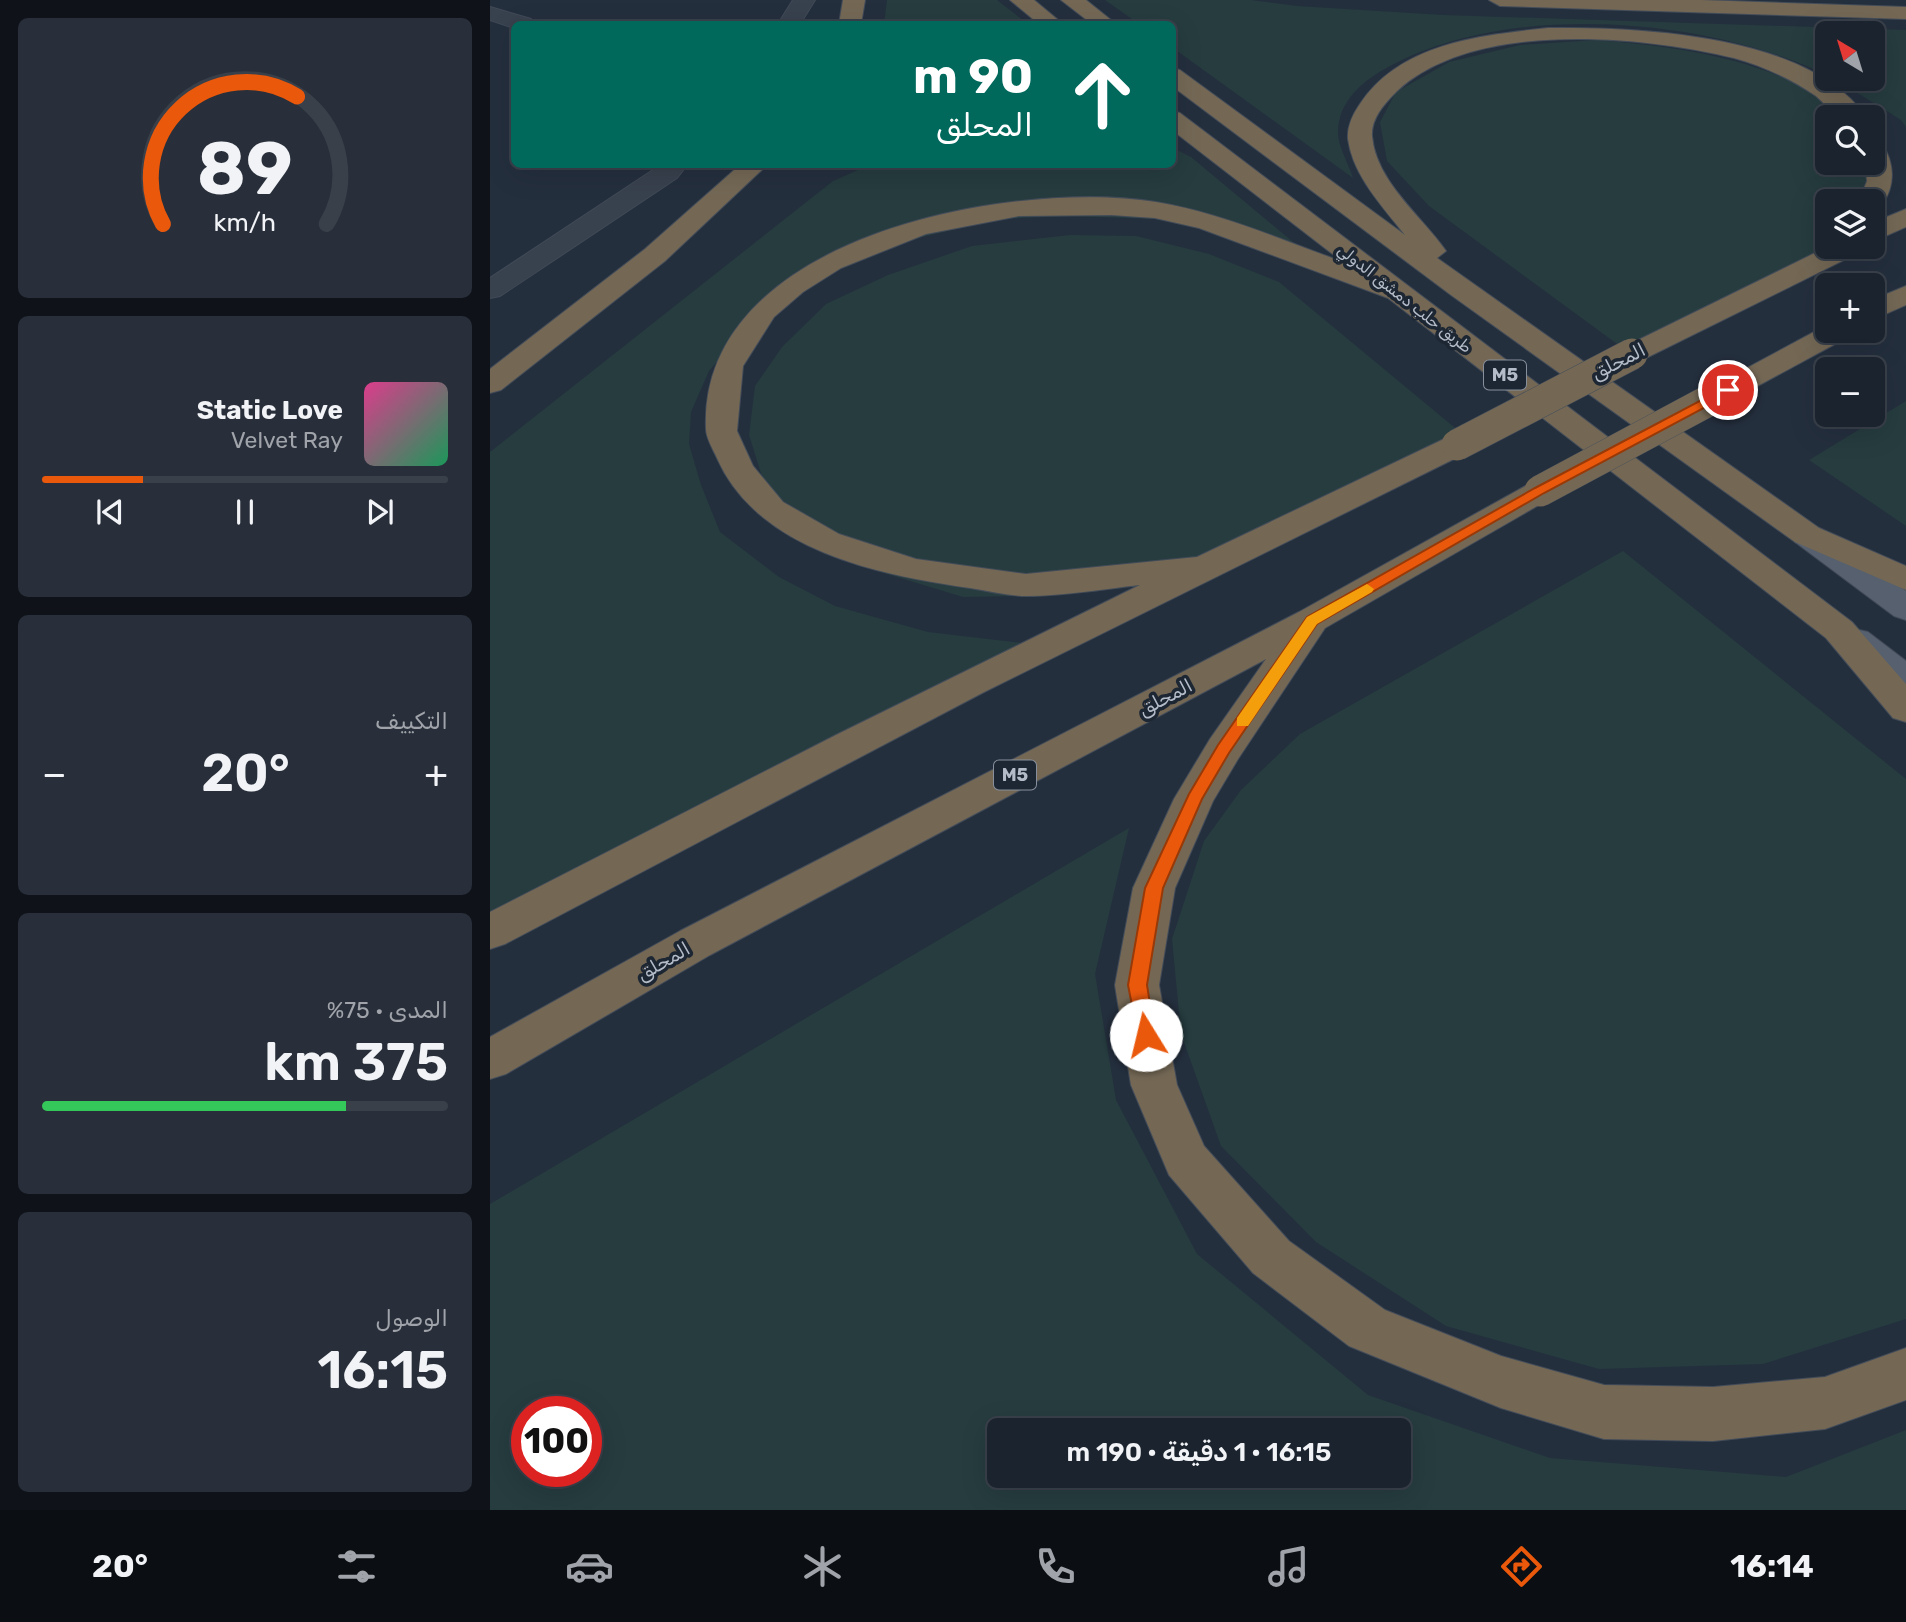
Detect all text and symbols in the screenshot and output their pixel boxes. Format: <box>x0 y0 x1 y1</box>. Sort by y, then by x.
north arrow <box>1815 21 1885 91</box>
map controls <box>1815 21 1885 427</box>
text: 90 m <box>913 47 1033 105</box>
icon: ahead <box>1057 49 1148 140</box>
button: search <box>1815 105 1885 175</box>
text: المحلق <box>936 106 1033 144</box>
text: 89 <box>197 127 293 213</box>
button: layers <box>1815 189 1885 259</box>
text: km/h <box>214 208 276 237</box>
street label: طريق حلب دمشق الدولي <box>1332 240 1476 359</box>
button: + <box>1815 273 1885 343</box>
street label: المحلق <box>1587 338 1649 385</box>
button: − <box>1815 357 1885 427</box>
road number: M5 <box>1484 360 1526 390</box>
pin <box>1698 360 1758 420</box>
icon: arrive <box>1709 371 1747 409</box>
text: Static Love <box>197 395 343 426</box>
text: Velvet Ray <box>231 426 343 454</box>
icon: previous <box>91 493 129 531</box>
icon: pause <box>226 493 264 531</box>
icon: next <box>361 493 399 531</box>
street label: المحلق <box>1134 674 1196 721</box>
text: التكييف <box>375 707 448 735</box>
text: 20° <box>201 742 290 804</box>
text: − <box>42 751 67 797</box>
text: + <box>424 751 448 797</box>
road number: M5 <box>994 760 1036 790</box>
street label: المحلق <box>632 937 694 986</box>
text: المدى · 75% <box>327 996 448 1024</box>
position arrow <box>1109 998 1183 1072</box>
text: 375 km <box>264 1031 448 1093</box>
text: الوصول <box>376 1304 448 1332</box>
text: 16:15 <box>317 1339 448 1401</box>
speed limit sign: 100 <box>511 1396 602 1487</box>
text: 16:15 · 1 دقيقة · 190 m <box>1067 1437 1332 1468</box>
icon: filters <box>332 1542 381 1591</box>
icon: car <box>565 1542 614 1591</box>
icon: climate <box>798 1542 847 1591</box>
icon: phone <box>1031 1542 1080 1591</box>
icon: music <box>1264 1542 1313 1591</box>
icon: directions <box>1497 1542 1546 1591</box>
text: 20° <box>92 1547 148 1585</box>
text: 16:14 <box>1730 1547 1814 1585</box>

